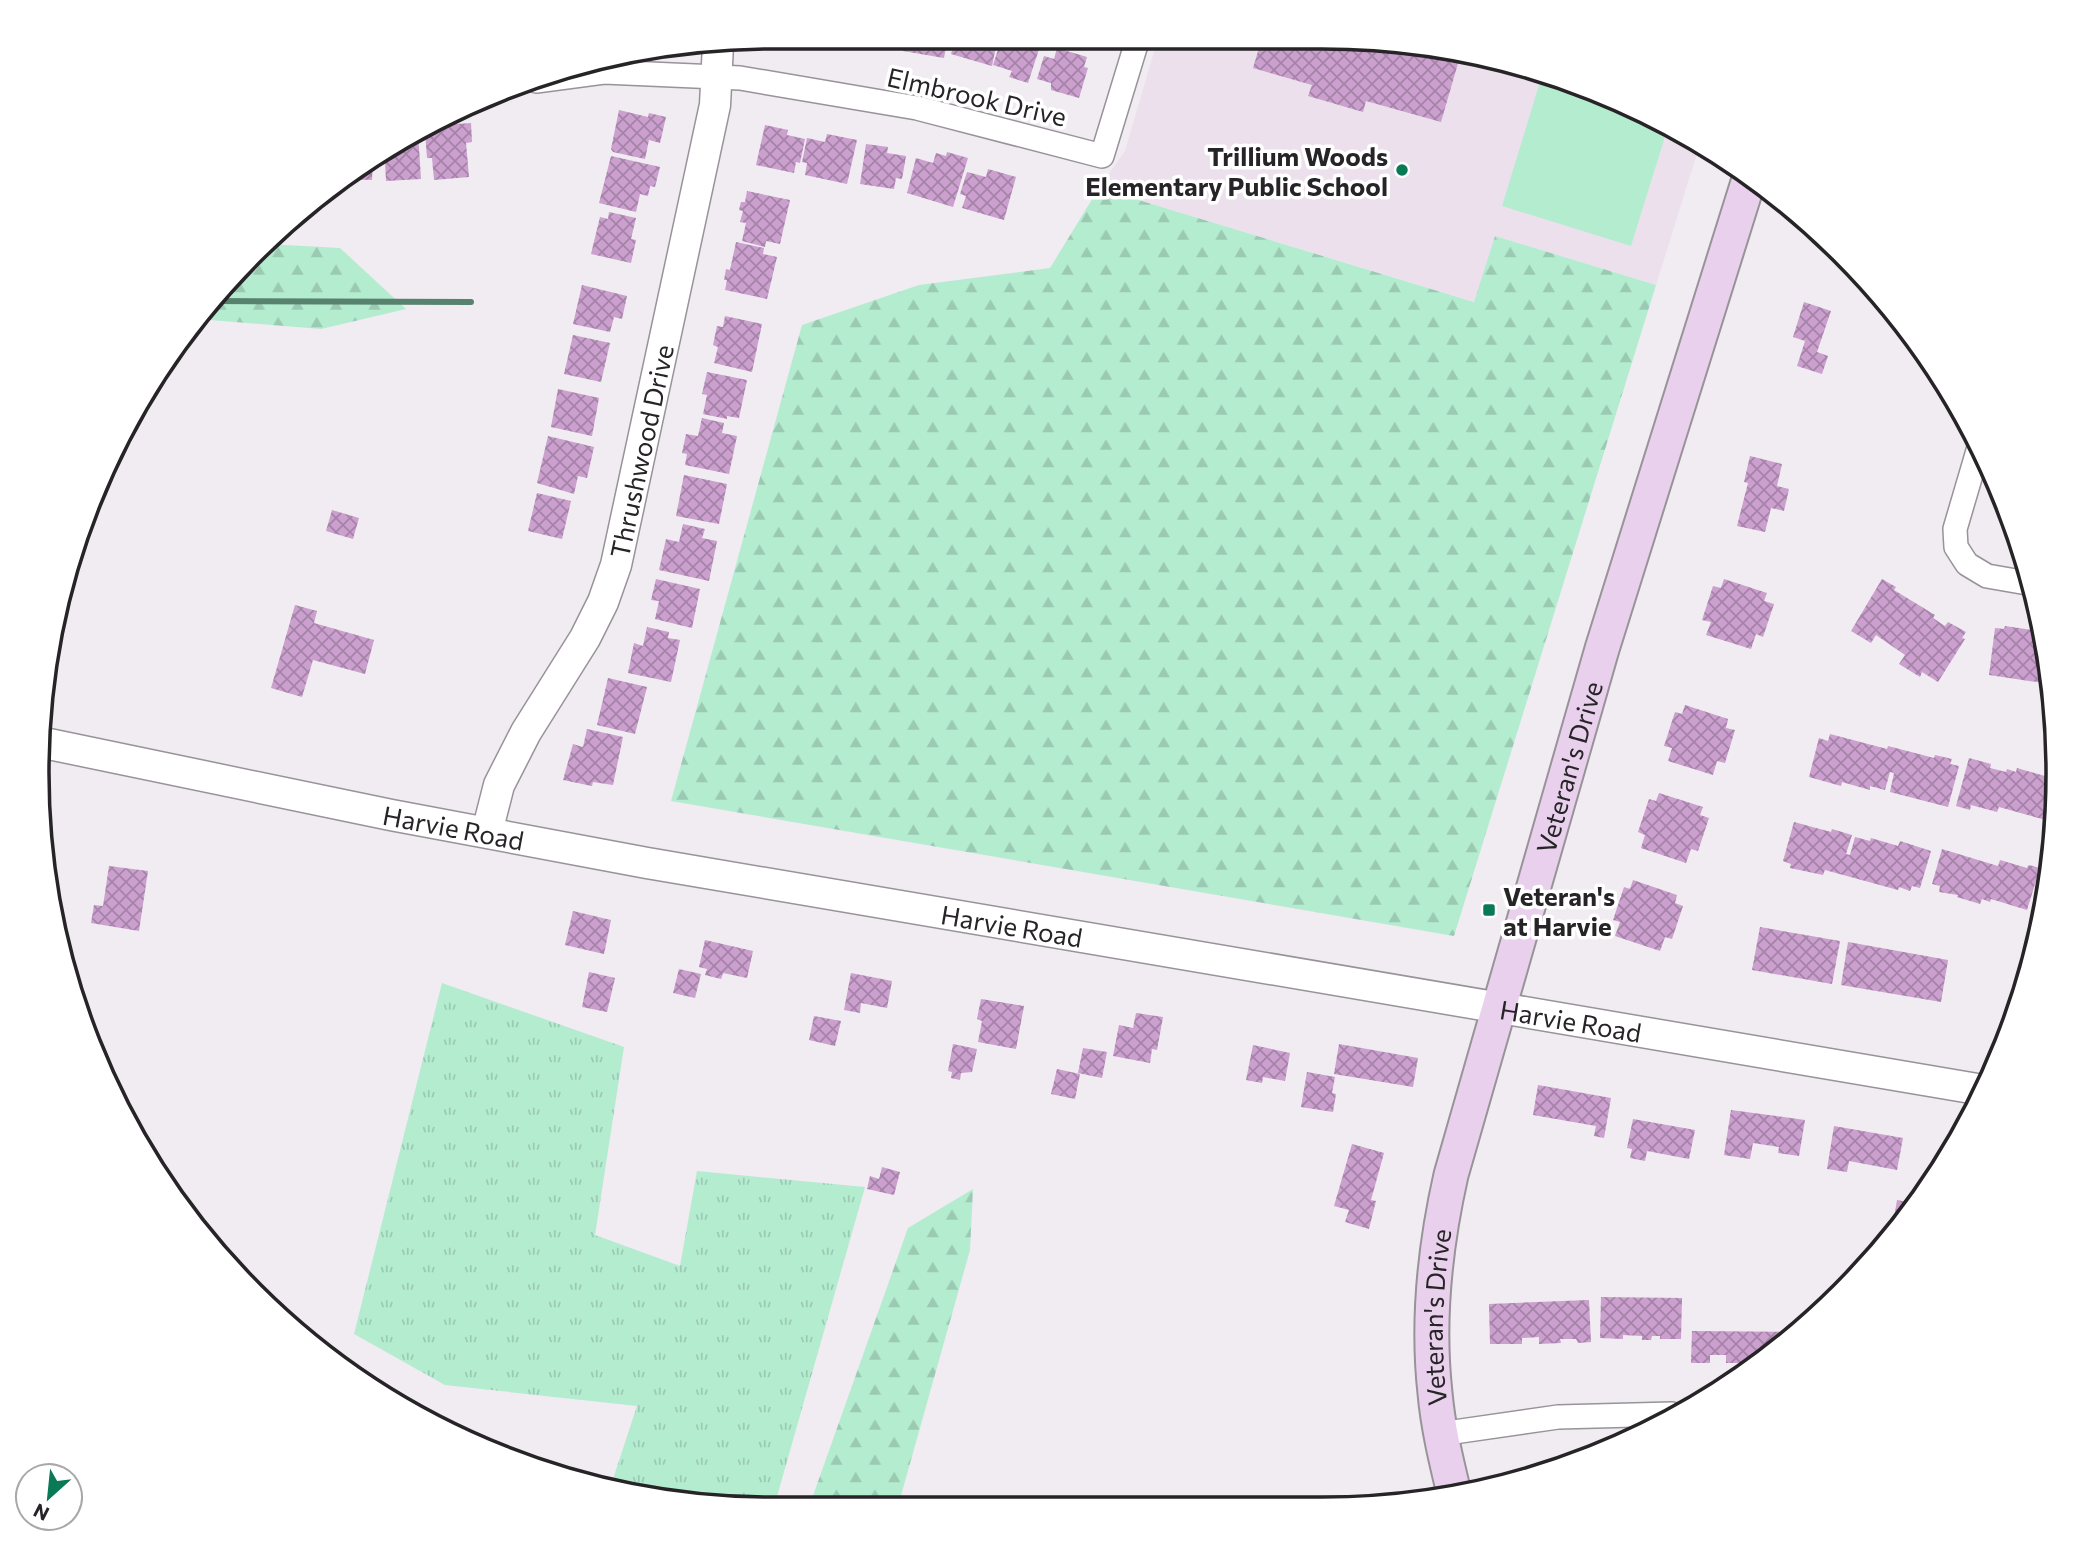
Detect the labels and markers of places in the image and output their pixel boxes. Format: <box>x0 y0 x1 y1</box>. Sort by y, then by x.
place label: Trillium Woods Elementary Public School <box>1085 140 1388 201</box>
marker: Trillium Woods Elementary Public School <box>1394 162 1410 178</box>
place label: Veteran's at Harvie <box>1503 880 1615 941</box>
marker: Veteran's at Harvie <box>1481 902 1497 918</box>

